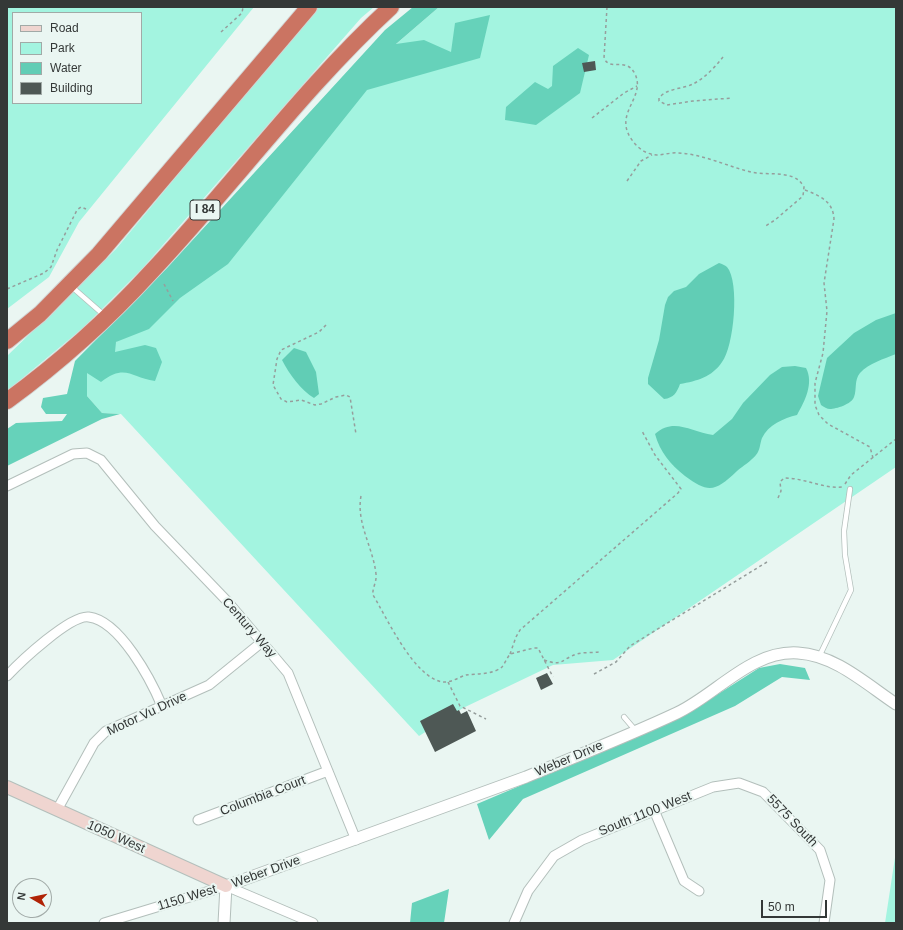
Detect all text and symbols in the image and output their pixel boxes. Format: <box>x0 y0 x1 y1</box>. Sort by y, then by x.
legend <box>12 12 142 104</box>
text: Road <box>50 21 79 35</box>
text: Park <box>50 41 75 55</box>
text: Water <box>50 61 82 75</box>
text: Building <box>50 81 93 95</box>
road number: I 84 <box>190 200 220 220</box>
street label: Century Way <box>219 595 279 661</box>
street label: Motor Vu Drive <box>105 689 189 739</box>
street label: Weber Drive <box>533 738 605 780</box>
street label: Columbia Court <box>218 773 308 819</box>
street label: South 1100 West <box>596 788 694 840</box>
street label: 5575 South <box>763 792 821 850</box>
street label: 1050 West <box>85 817 147 857</box>
street label: Weber Drive <box>230 852 302 892</box>
north arrow <box>12 878 52 918</box>
street label: 1150 West <box>156 882 218 914</box>
text: N <box>15 891 28 901</box>
scale bar <box>763 892 829 918</box>
text: 50 m <box>768 900 795 914</box>

